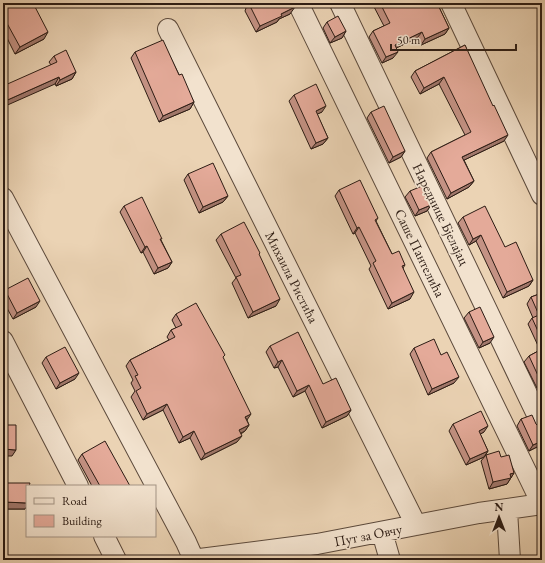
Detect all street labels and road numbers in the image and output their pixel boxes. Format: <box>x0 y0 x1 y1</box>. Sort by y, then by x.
street label: Нареднице Бјелајац <box>409 160 474 269</box>
street label: Саше Пантелића <box>391 206 449 301</box>
street label: Михаила Ристића <box>261 228 323 326</box>
street label: Пут за Овчу <box>332 519 404 550</box>

